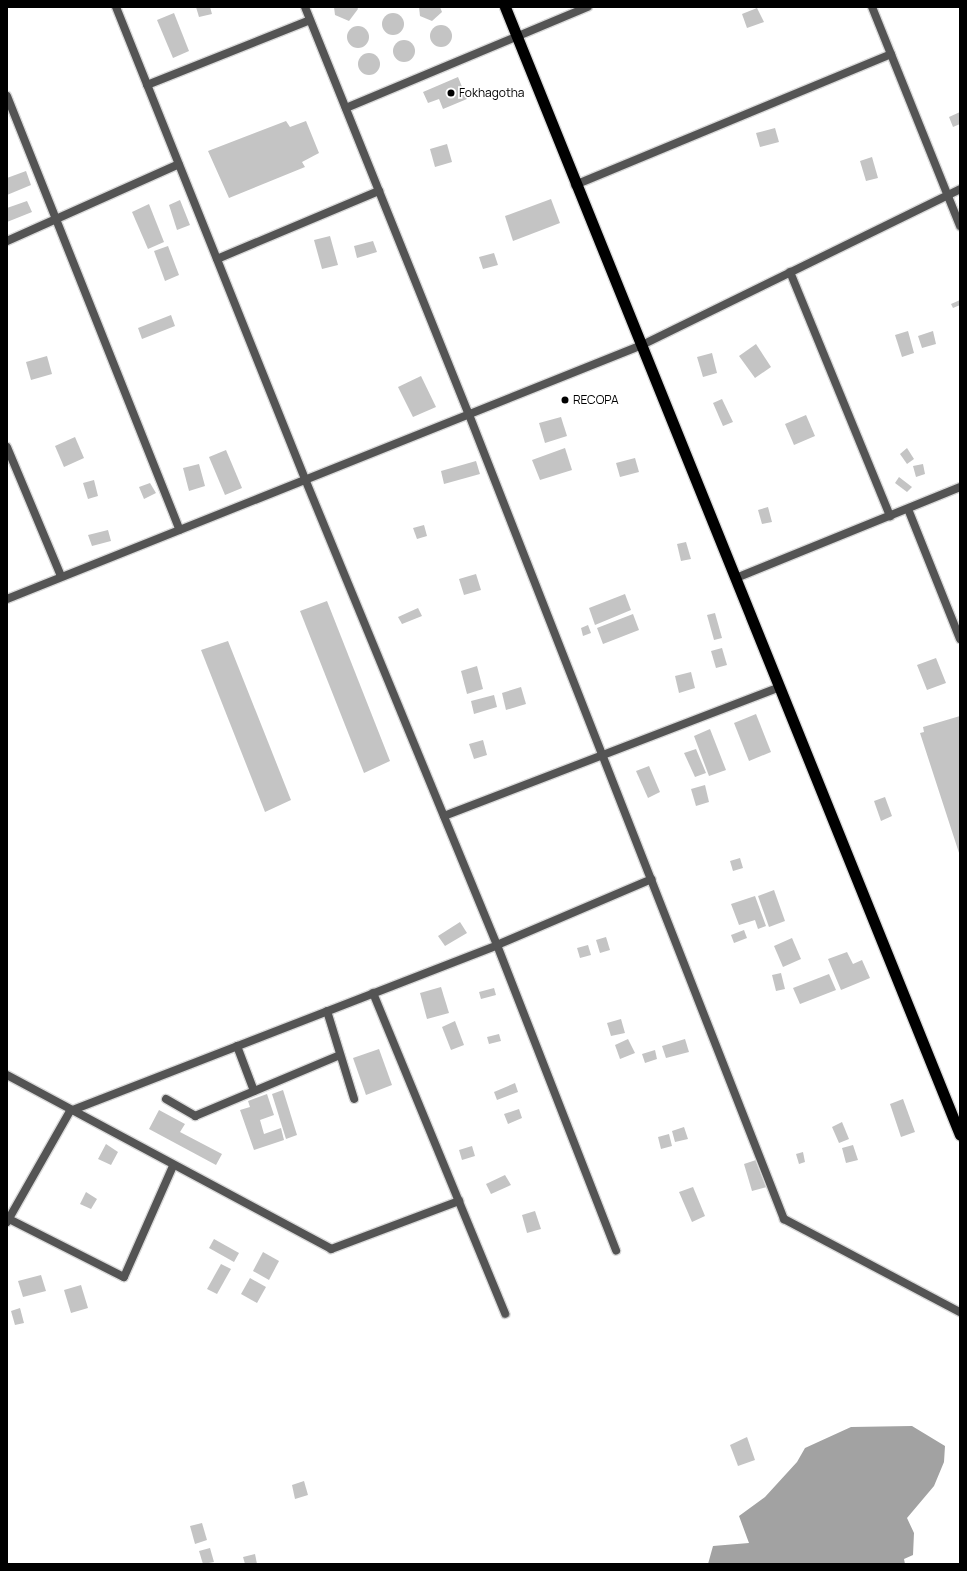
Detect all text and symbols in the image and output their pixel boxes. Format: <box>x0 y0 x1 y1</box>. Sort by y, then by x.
place label: Fokhagotha <box>459 86 525 100</box>
marker: Fokhagotha <box>446 88 456 98</box>
place label: RECOPA <box>573 393 619 407</box>
marker: RECOPA <box>560 395 570 405</box>

